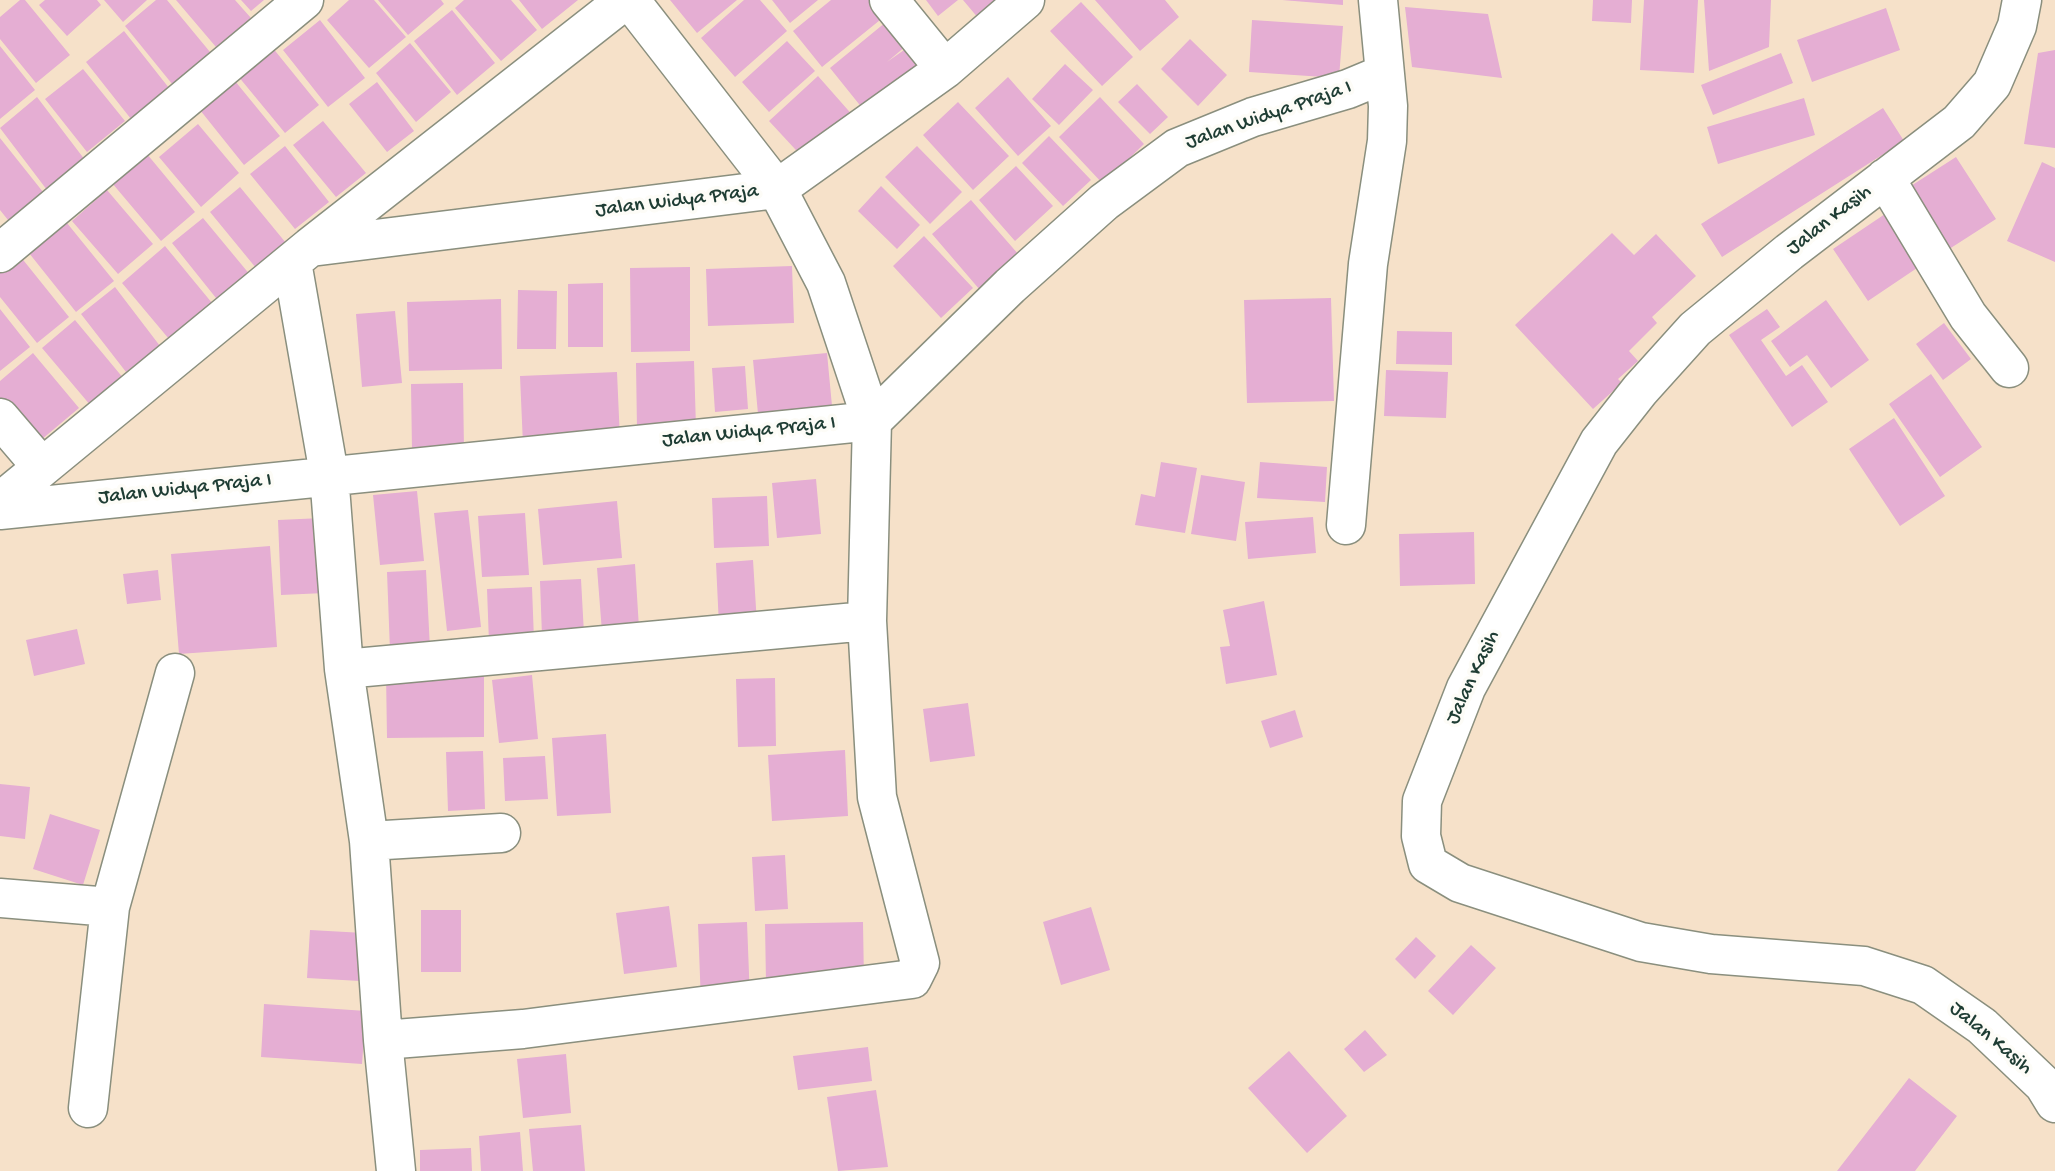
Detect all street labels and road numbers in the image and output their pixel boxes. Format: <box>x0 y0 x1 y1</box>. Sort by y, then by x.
street label: Jalan Widya Praja I <box>1183 76 1355 156</box>
street label: Jalan Widya Praja <box>594 179 760 225</box>
street label: Jalan Kasih <box>1783 180 1877 262</box>
street label: Jalan Widya Praja I <box>661 411 837 455</box>
street label: Jalan Widya Praja I <box>97 468 273 512</box>
street label: Jalan Kasih <box>1441 627 1507 729</box>
street label: Jalan Kasih <box>1943 997 2037 1081</box>

